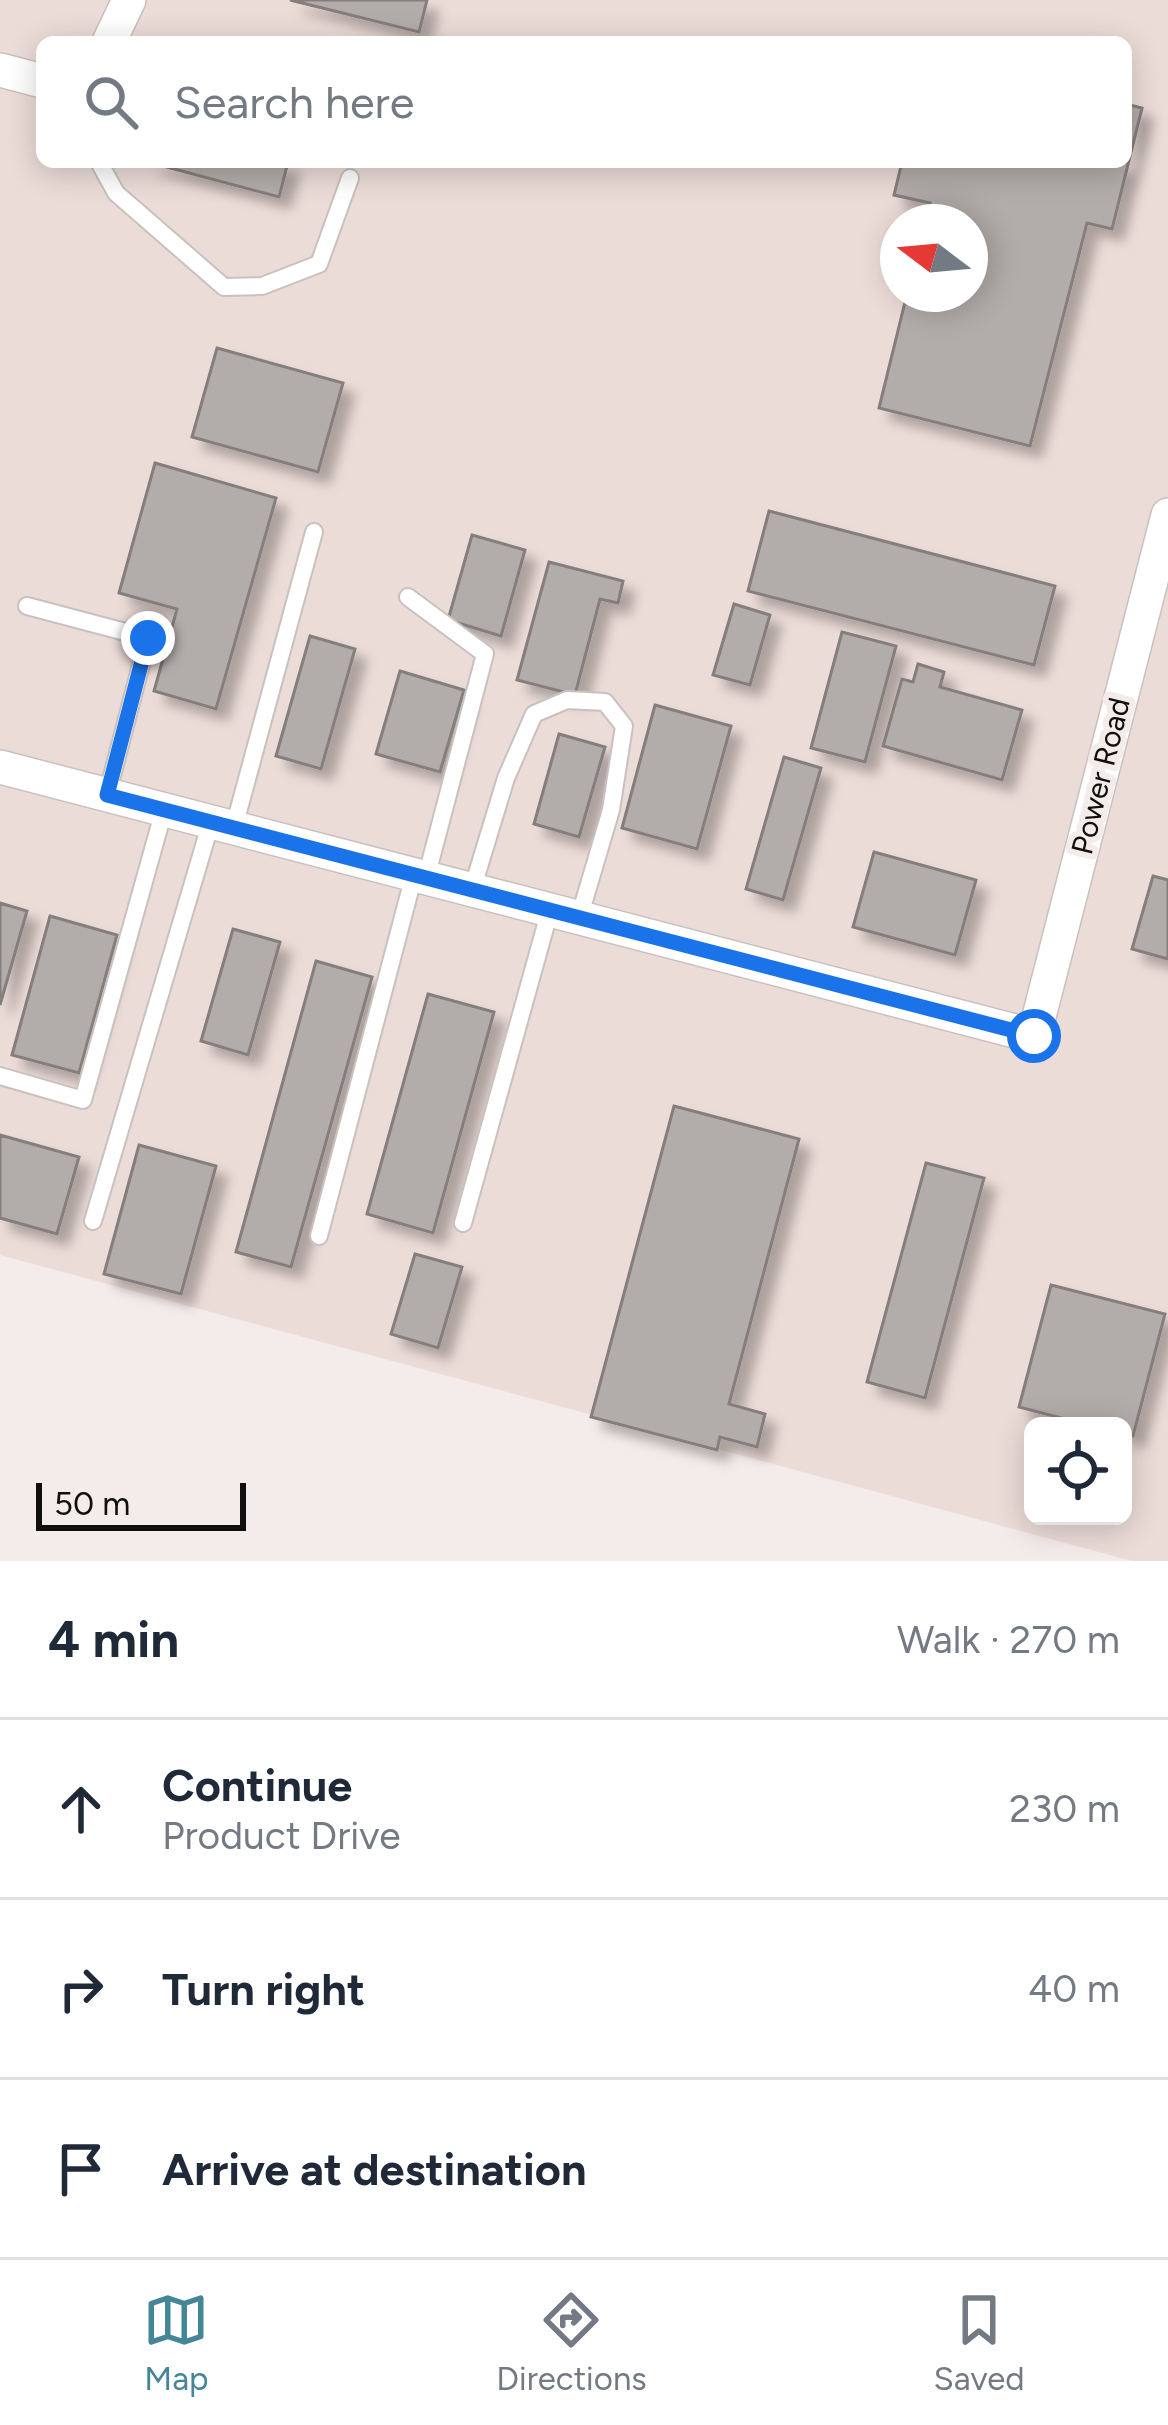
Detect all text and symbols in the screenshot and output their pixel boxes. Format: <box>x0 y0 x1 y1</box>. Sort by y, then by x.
search box <box>36 36 1132 168</box>
icon: search <box>78 69 144 135</box>
text: Search here <box>174 75 414 129</box>
north arrow <box>880 204 988 312</box>
route end <box>121 611 175 665</box>
street label: Power Road <box>1063 694 1138 858</box>
route start <box>1007 1009 1061 1063</box>
map controls <box>1024 1417 1132 1525</box>
button: locate <box>1024 1417 1132 1525</box>
scale bar <box>36 1477 246 1530</box>
text: 50 m <box>54 1484 130 1523</box>
text: 4 min <box>48 1609 179 1670</box>
text: Walk · 270 m <box>897 1616 1120 1663</box>
text: Continue <box>162 1758 352 1812</box>
icon: ahead <box>48 1776 114 1842</box>
text: 230 m <box>1009 1785 1120 1832</box>
text: Product Drive <box>162 1812 401 1859</box>
icon: right <box>48 1956 114 2022</box>
text: Turn right <box>162 1962 365 2016</box>
text: 40 m <box>1028 1965 1120 2012</box>
icon: arrive <box>48 2136 114 2202</box>
text: Arrive at destination <box>162 2142 586 2196</box>
tab: Map <box>143 2287 209 2398</box>
tab: Directions <box>496 2287 647 2398</box>
tab: Saved <box>934 2287 1025 2398</box>

